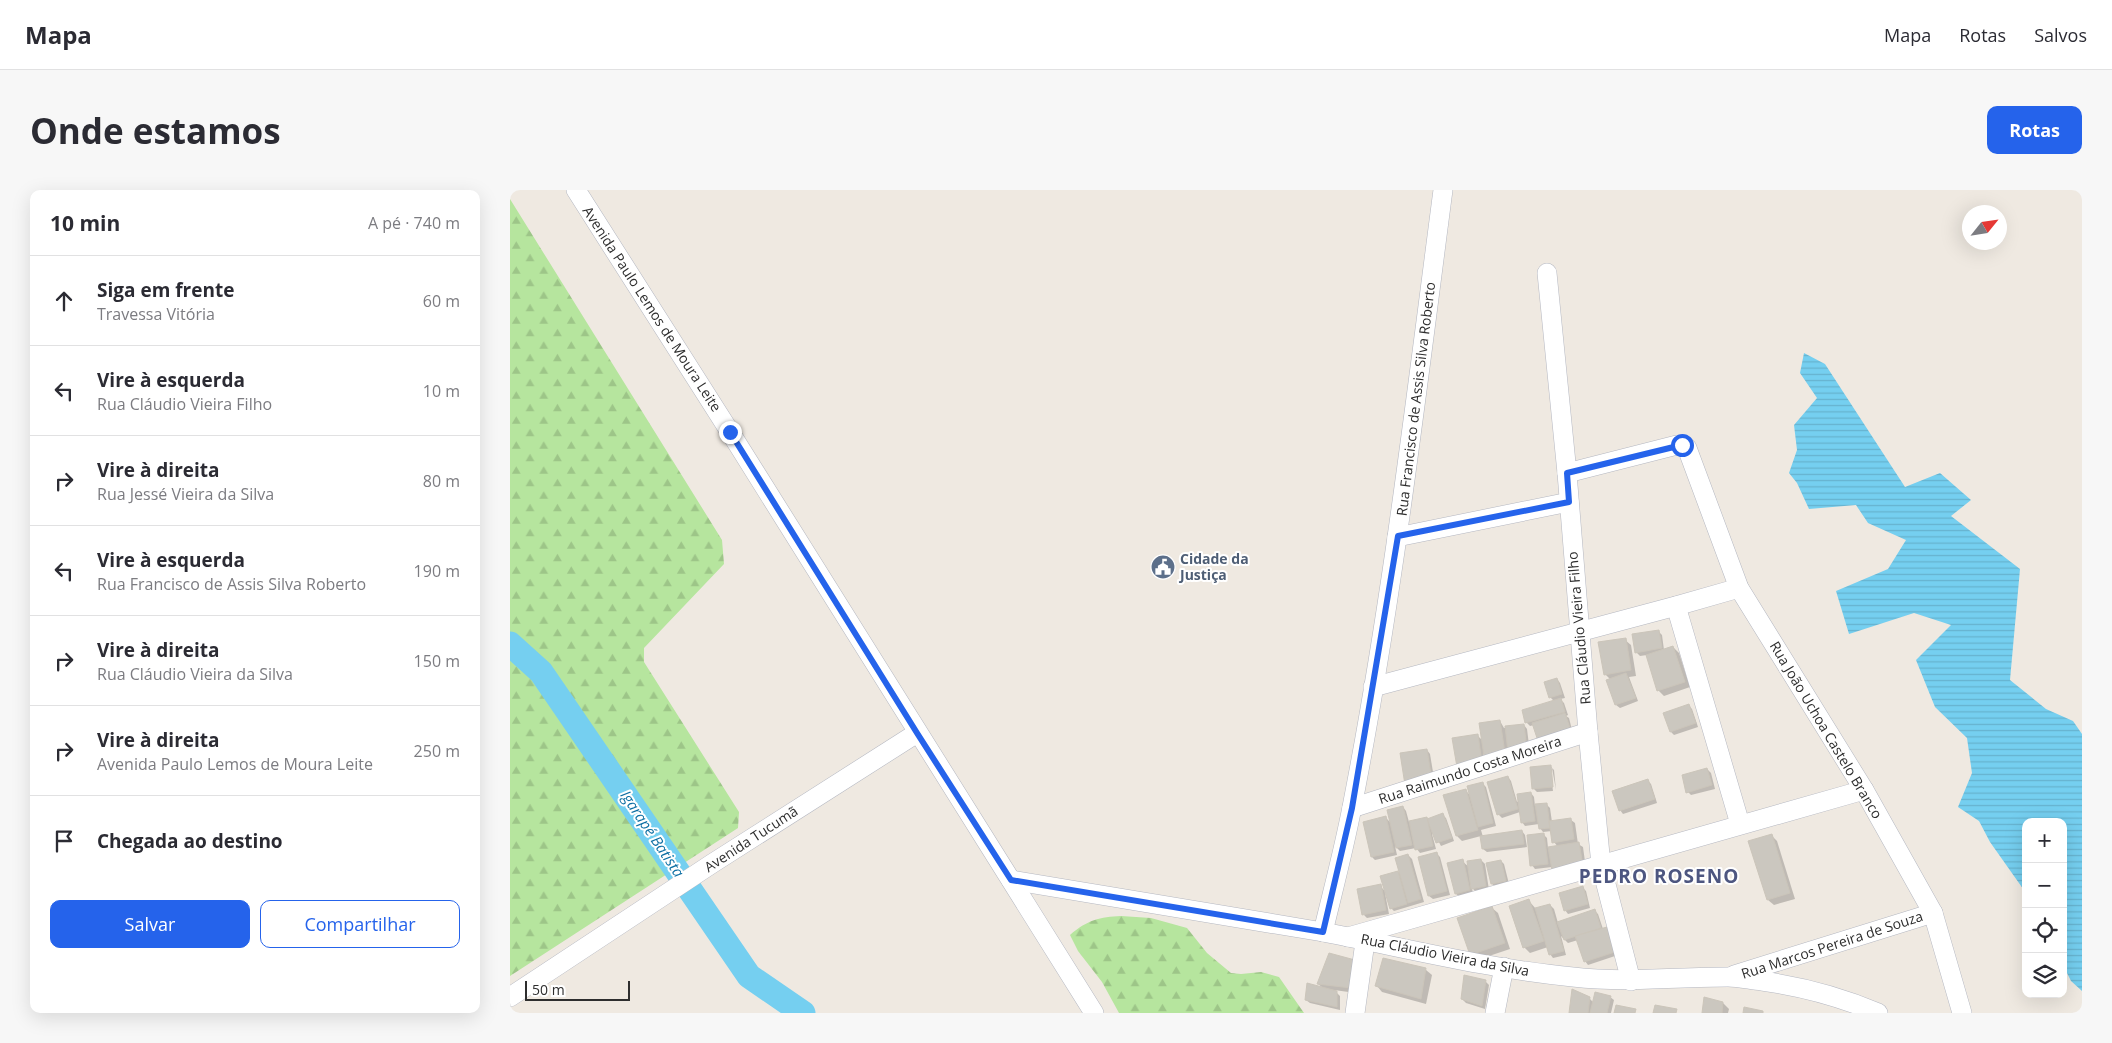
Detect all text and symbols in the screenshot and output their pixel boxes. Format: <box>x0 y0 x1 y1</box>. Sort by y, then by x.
text: Mapa <box>25 18 92 51</box>
text: Mapa <box>1884 23 1931 47</box>
text: Rotas <box>1959 23 2006 47</box>
text: Salvos <box>2034 23 2087 47</box>
button: Rotas <box>1987 106 2082 154</box>
text: Onde estamos <box>30 107 281 154</box>
street label: Avenida Paulo Lemos de Moura Leite <box>579 202 726 415</box>
north arrow <box>1962 205 2007 250</box>
text: 10 min <box>50 209 120 237</box>
text: A pé · 740 m <box>368 212 460 234</box>
text: Siga em frente <box>97 277 234 303</box>
street label: Rua Francisco de Assis Silva Roberto <box>1392 281 1439 517</box>
icon: ahead <box>50 287 78 315</box>
text: 60 m <box>423 290 460 312</box>
text: Travessa Vitória <box>97 303 215 325</box>
text: Vire à esquerda <box>97 367 245 393</box>
icon: left <box>50 377 78 405</box>
text: 10 m <box>423 380 460 402</box>
text: Rua Cláudio Vieira Filho <box>97 393 272 415</box>
route end <box>719 421 742 444</box>
route start <box>1671 434 1694 457</box>
text: Vire à direita <box>97 457 220 483</box>
icon: right <box>50 467 78 495</box>
text: 80 m <box>423 470 460 492</box>
text: Rua Jessé Vieira da Silva <box>97 483 274 505</box>
text: Vire à esquerda <box>97 547 245 573</box>
place label: Cidade da Justiça <box>1178 549 1249 584</box>
street label: Rua Cláudio Vieira Filho <box>1562 551 1595 705</box>
public building icon: Cidade da Justiça <box>1150 554 1176 580</box>
icon: left <box>50 557 78 585</box>
text: 190 m <box>414 560 460 582</box>
text: Rua Francisco de Assis Silva Roberto <box>97 573 366 595</box>
text: Vire à direita <box>97 637 220 663</box>
street label: Rua João Uchoa Castelo Branco <box>1766 637 1887 822</box>
icon: right <box>50 647 78 675</box>
text: 150 m <box>414 650 460 672</box>
text: Rua Cláudio Vieira da Silva <box>97 663 293 685</box>
text: Vire à direita <box>97 727 220 753</box>
street label: Rua Raimundo Costa Moreira <box>1376 731 1564 808</box>
icon: right <box>50 737 78 765</box>
text: 250 m <box>414 740 460 762</box>
text: Avenida Paulo Lemos de Moura Leite <box>97 753 373 775</box>
water label: Igarapé Batista <box>616 786 690 881</box>
street label: Avenida Tucumã <box>700 801 801 876</box>
map controls <box>2022 818 2067 998</box>
button: + <box>2022 818 2067 863</box>
icon: arrive <box>50 827 78 855</box>
text: Chegada ao destino <box>97 828 283 854</box>
district label: PEDRO ROSENO <box>1579 863 1739 889</box>
button: − <box>2022 863 2067 908</box>
button: Salvar <box>50 900 250 948</box>
button: Compartilhar <box>260 900 460 948</box>
street label: Rua Marcos Pereira de Souza <box>1739 906 1925 983</box>
button: locate <box>2022 908 2067 953</box>
street label: Rua Cláudio Vieira da Silva <box>1359 929 1531 980</box>
button: layers <box>2022 953 2067 998</box>
scale bar <box>525 978 630 1001</box>
text: 50 m <box>532 980 565 999</box>

